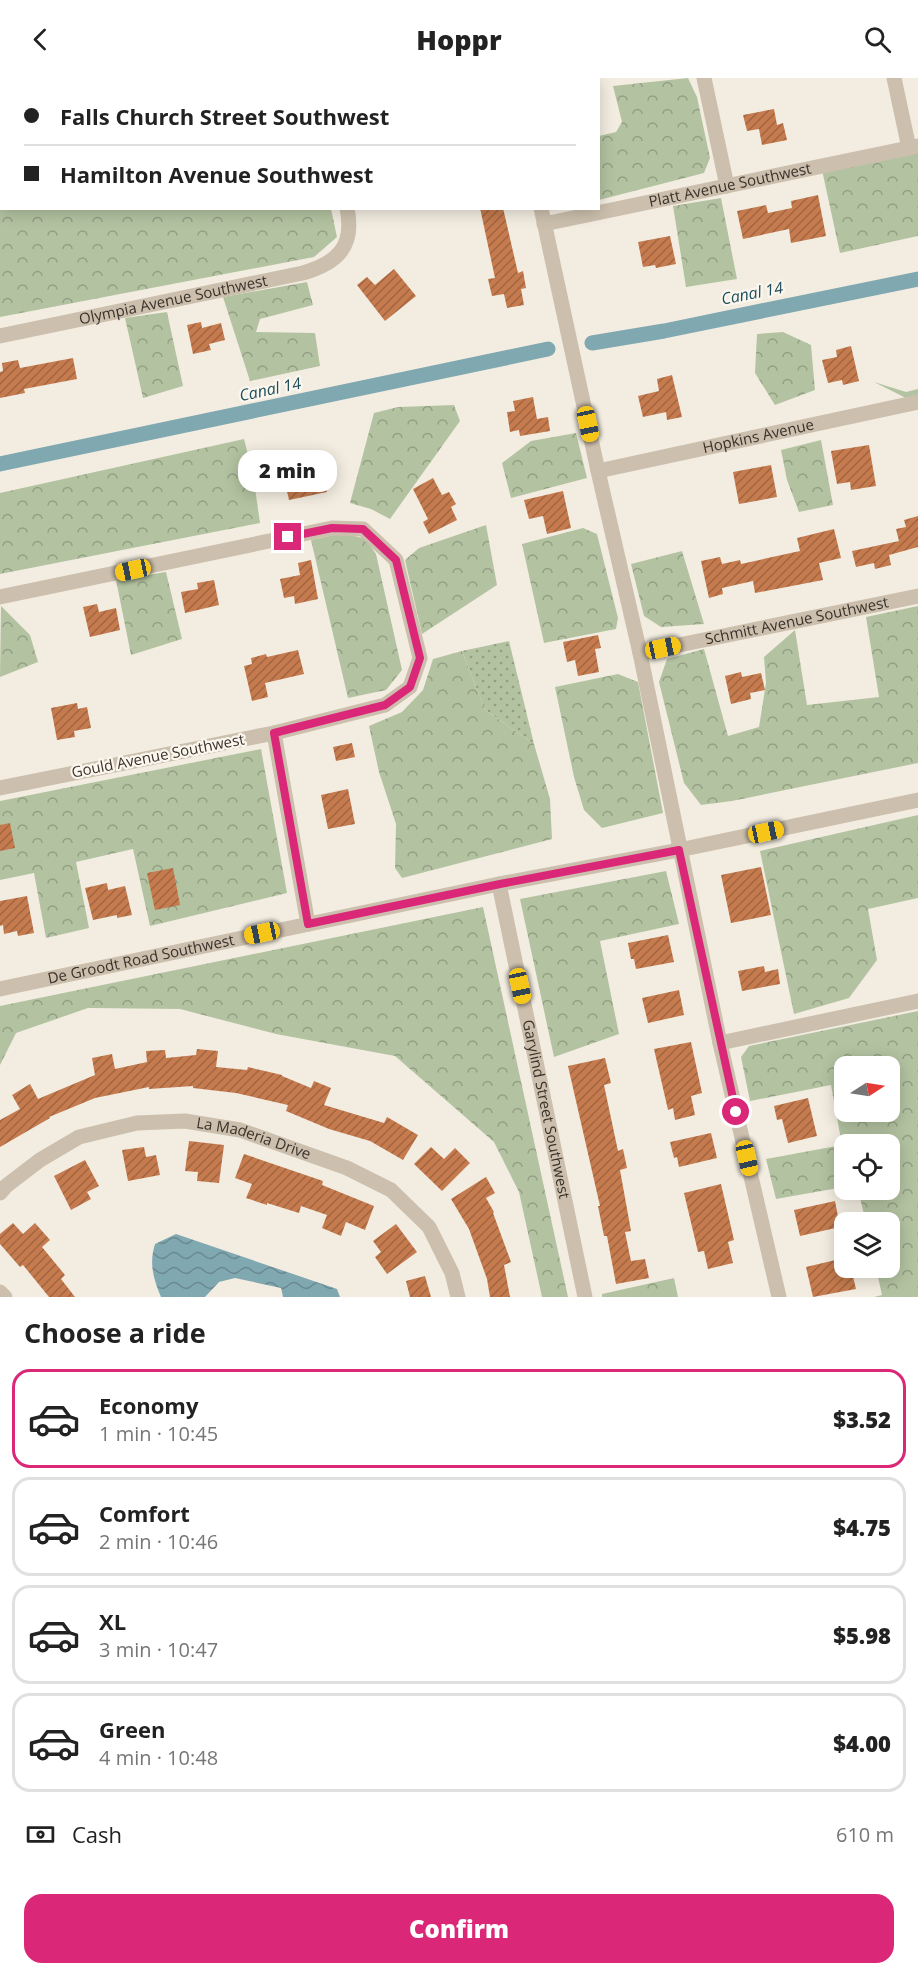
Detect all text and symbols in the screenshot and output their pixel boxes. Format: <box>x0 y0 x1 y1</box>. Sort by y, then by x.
text: Hoppr <box>416 21 502 58</box>
icon: back <box>24 23 57 56</box>
icon: search <box>861 23 894 56</box>
text: Falls Church Street Southwest <box>60 101 389 131</box>
street label: Platt Avenue Southwest <box>647 158 813 211</box>
text: Hamilton Avenue Southwest <box>60 159 373 189</box>
street label: Olympia Avenue Southwest <box>77 270 269 328</box>
water label: Canal 14 <box>719 276 785 310</box>
water label: Canal 14 <box>237 372 303 406</box>
car <box>575 405 601 443</box>
street label: Hopkins Avenue <box>701 414 816 457</box>
callout: 2 min <box>238 450 338 492</box>
text: 2 min <box>259 457 316 484</box>
route end <box>274 523 301 550</box>
car <box>114 557 152 583</box>
street label: Schmitt Avenue Southwest <box>703 591 890 648</box>
car <box>644 635 682 661</box>
street label: Gould Avenue Southwest <box>70 728 246 782</box>
car <box>747 819 785 845</box>
car <box>243 920 281 946</box>
street label: De Groodt Road Southwest <box>46 929 236 988</box>
car <box>507 967 533 1005</box>
street label: Garylind Street Southwest <box>518 1018 575 1200</box>
north arrow <box>834 1056 900 1122</box>
map controls <box>834 1056 900 1278</box>
route start <box>722 1098 749 1125</box>
street label: La Maderia Drive <box>195 1112 314 1163</box>
button: locate <box>834 1134 900 1200</box>
car <box>734 1138 760 1178</box>
button: layers <box>834 1212 900 1278</box>
text: Choose a ride <box>24 1314 206 1351</box>
text: Economy <box>99 1390 198 1420</box>
icon: car <box>27 1392 81 1446</box>
text: $3.52 <box>833 1404 891 1434</box>
text: 1 min · 10:45 <box>99 1420 218 1447</box>
text: Comfort <box>99 1498 190 1528</box>
icon: car <box>27 1500 81 1554</box>
text: $4.75 <box>833 1512 891 1542</box>
text: 2 min · 10:46 <box>99 1528 218 1555</box>
text: XL <box>99 1606 126 1636</box>
icon: car <box>27 1608 81 1662</box>
text: $5.98 <box>833 1620 891 1650</box>
text: 3 min · 10:47 <box>99 1636 218 1663</box>
text: Green <box>99 1714 165 1744</box>
icon: car <box>27 1716 81 1770</box>
text: $4.00 <box>833 1728 891 1758</box>
text: 4 min · 10:48 <box>99 1744 218 1771</box>
icon: cash <box>24 1818 57 1851</box>
text: Cash <box>72 1819 122 1849</box>
text: 610 m <box>836 1821 894 1848</box>
button: Confirm <box>24 1894 894 1963</box>

